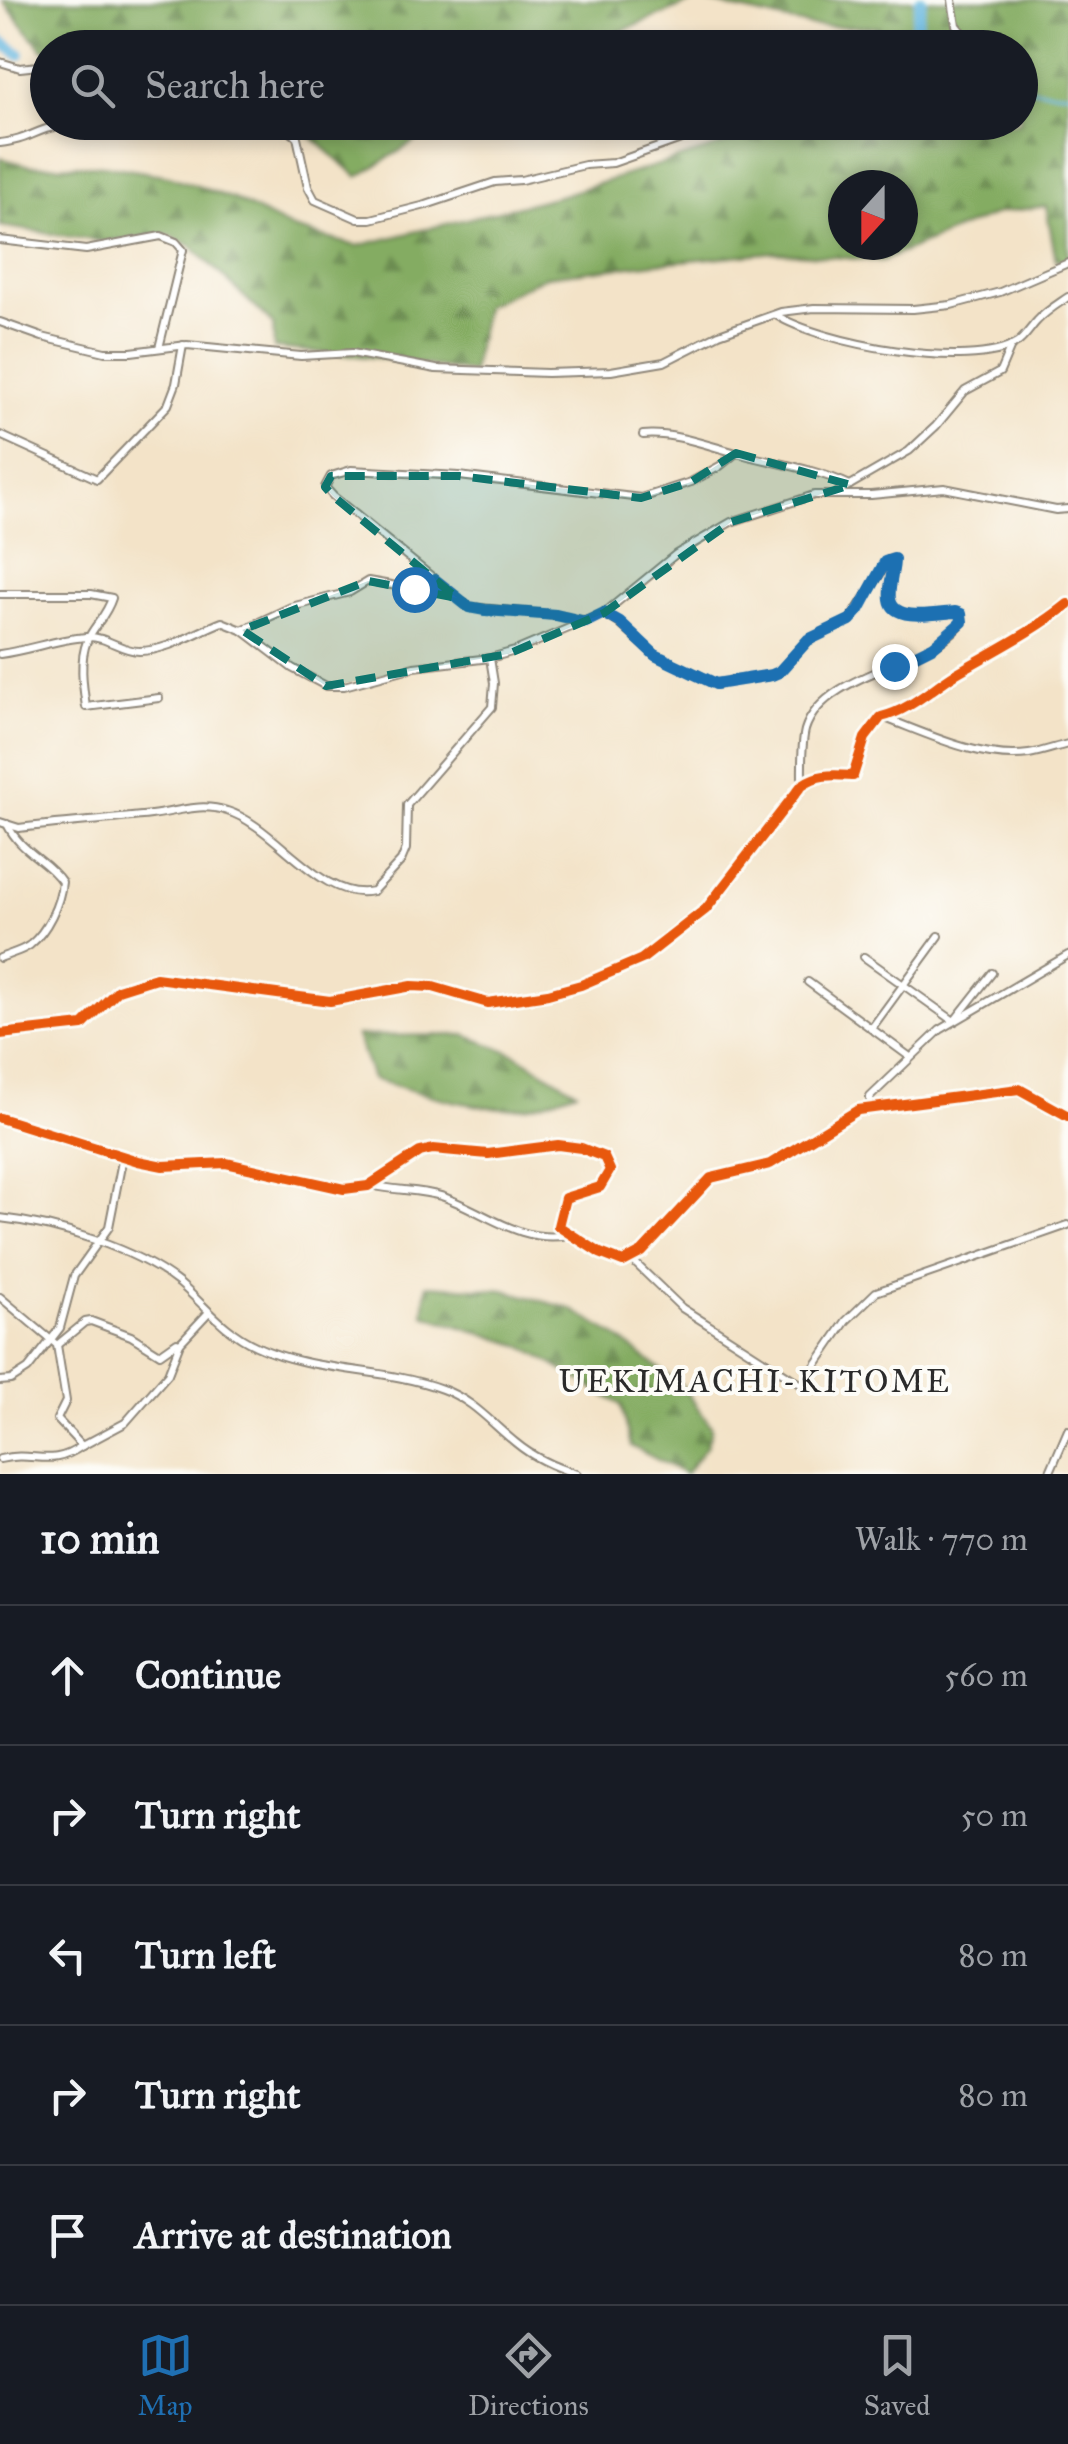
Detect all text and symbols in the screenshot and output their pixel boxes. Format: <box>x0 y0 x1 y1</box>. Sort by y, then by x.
search box <box>30 30 1038 140</box>
icon: search <box>65 58 120 113</box>
text: Search here <box>145 62 325 108</box>
north arrow <box>828 170 918 260</box>
route start <box>392 567 438 613</box>
route end <box>872 644 918 690</box>
district label: UEKIMACHI-KITOME <box>558 1362 952 1401</box>
text: 10 min <box>40 1513 159 1565</box>
text: Walk · 770 m <box>855 1520 1028 1559</box>
icon: ahead <box>40 1648 95 1703</box>
text: Continue <box>135 1652 281 1698</box>
text: 560 m <box>944 1656 1028 1695</box>
icon: right <box>40 1788 95 1843</box>
text: Turn right <box>135 1792 301 1838</box>
text: 50 m <box>961 1796 1028 1835</box>
icon: left <box>40 1928 95 1983</box>
text: Turn left <box>135 1932 276 1978</box>
text: 80 m <box>959 1936 1028 1975</box>
icon: right <box>40 2068 95 2123</box>
text: Turn right <box>135 2072 301 2118</box>
text: 80 m <box>959 2076 1028 2115</box>
icon: arrive <box>40 2208 95 2263</box>
text: Arrive at destination <box>135 2212 452 2258</box>
tab: Map <box>138 2328 193 2423</box>
tab: Directions <box>468 2328 589 2423</box>
tab: Saved <box>864 2328 930 2423</box>

